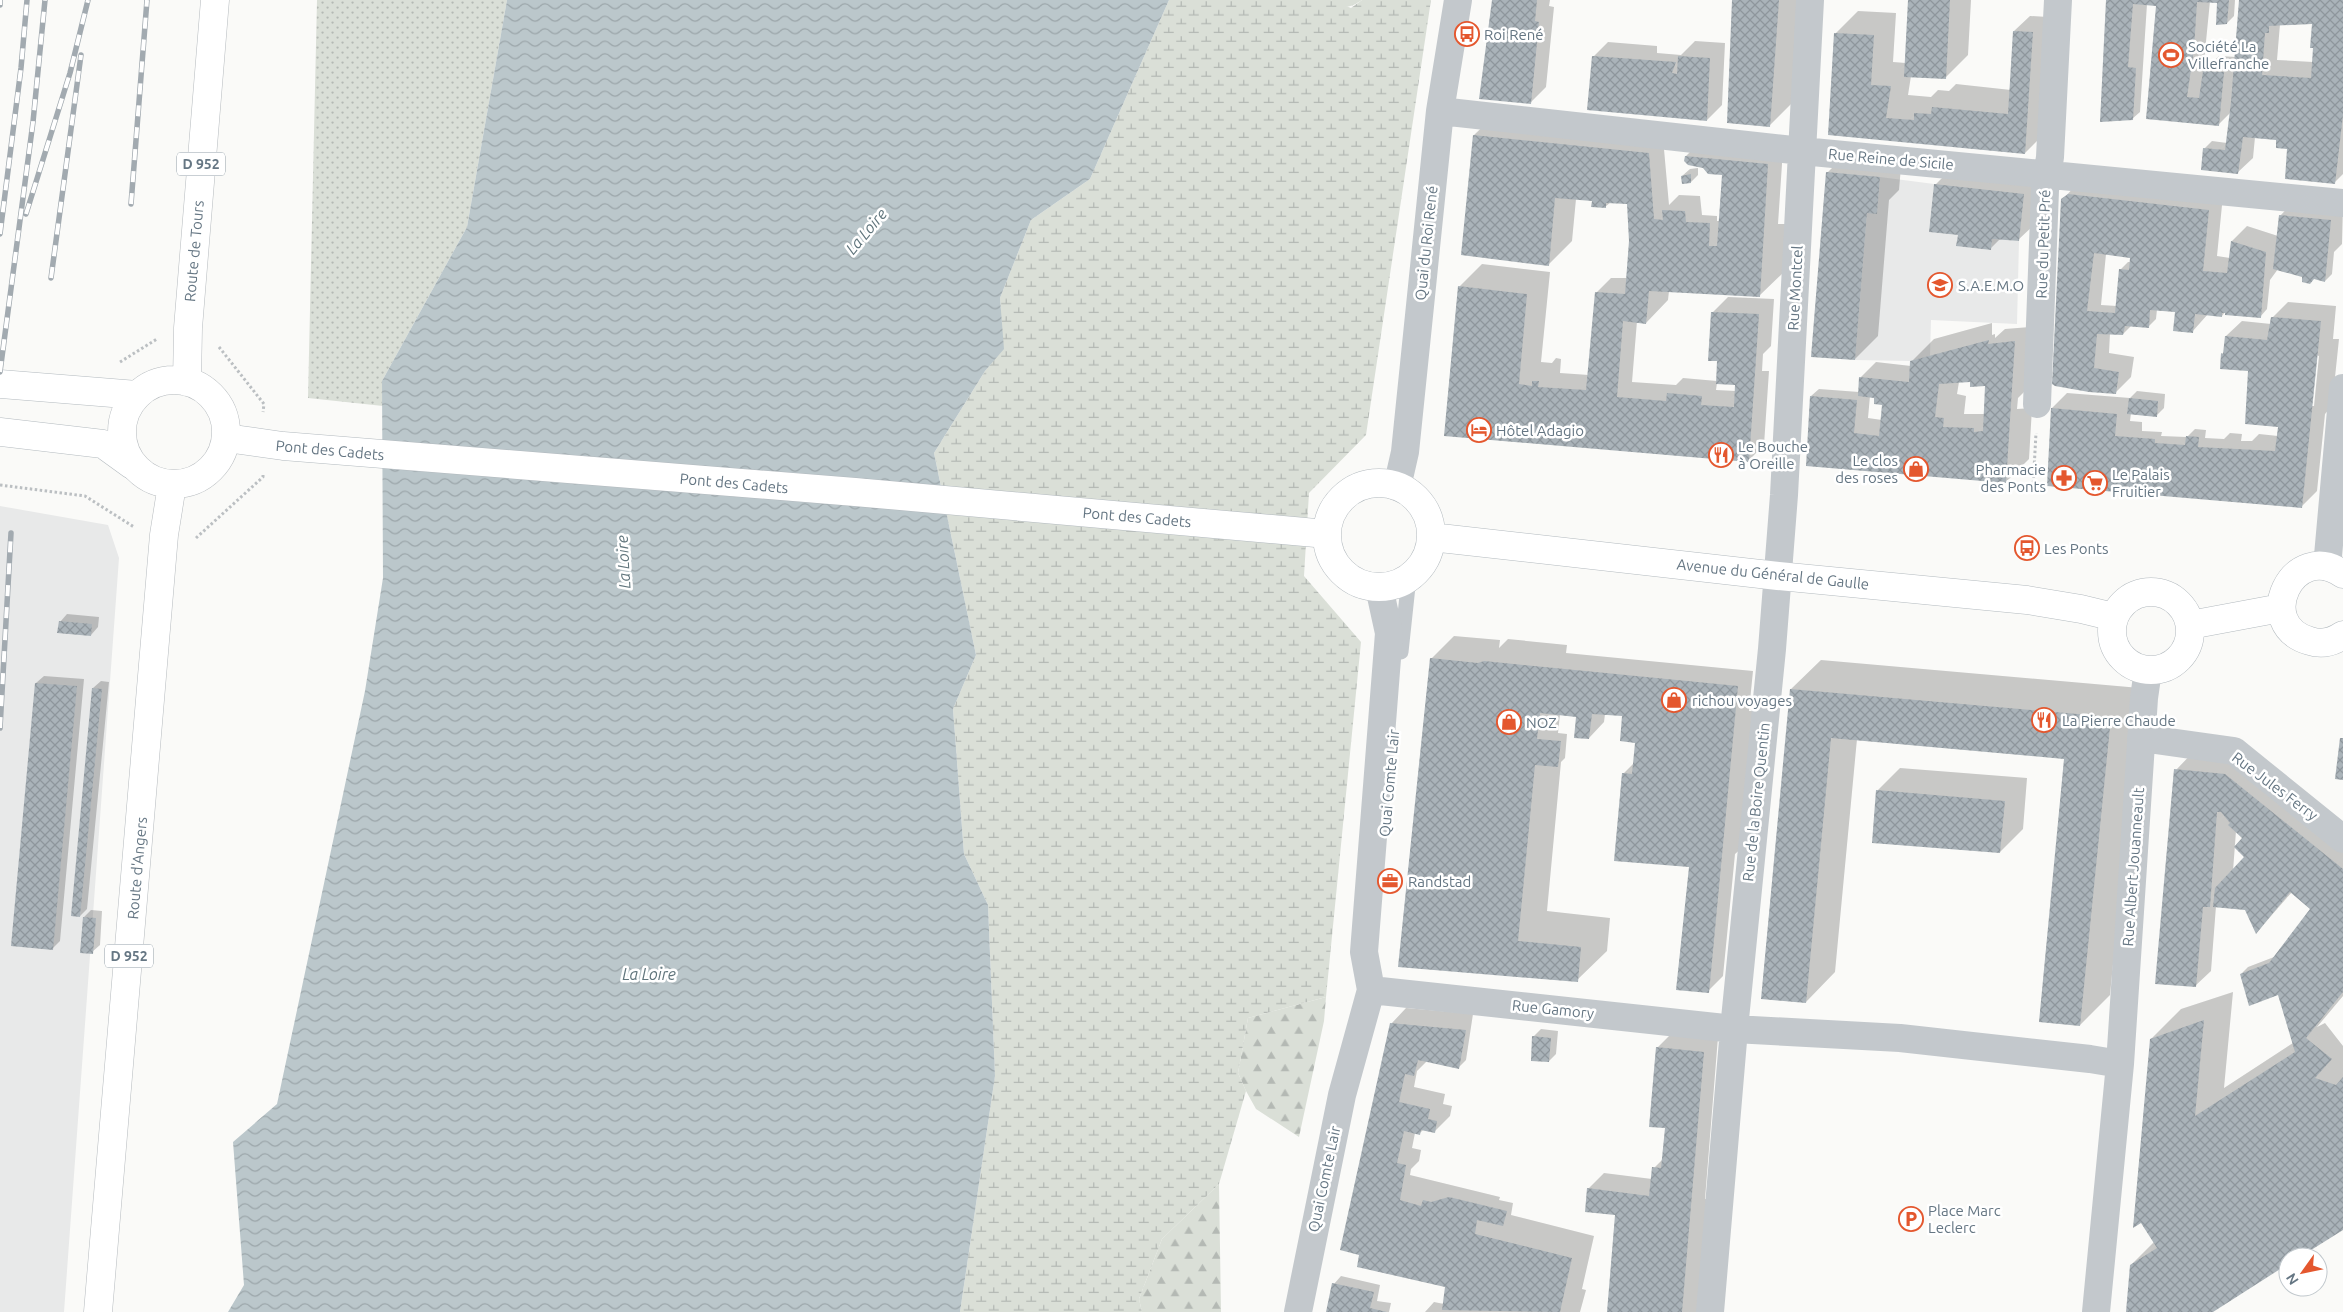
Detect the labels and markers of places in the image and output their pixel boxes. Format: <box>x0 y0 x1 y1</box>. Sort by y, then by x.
bus stop icon: Roi René <box>1454 21 1480 47</box>
place label: Roi René <box>1484 26 1544 43</box>
place label: Société La Villefranche <box>2188 38 2269 72</box>
sports icon: Société La Villefranche <box>2158 42 2184 68</box>
school or university icon: S.A.E.M.O <box>1927 272 1953 298</box>
place label: S.A.E.M.O <box>1958 277 2024 294</box>
hotel icon: Hôtel Adagio <box>1466 417 1492 443</box>
place label: Hôtel Adagio <box>1496 422 1584 439</box>
place label: Le Bouche à Oreille <box>1738 438 1808 472</box>
restaurant icon: Le Bouche à Oreille <box>1708 442 1734 468</box>
place label: Le clos des roses <box>1835 452 1898 486</box>
shop icon: Le clos des roses <box>1903 456 1929 482</box>
place label: Pharmacie des Ponts <box>1976 461 2046 495</box>
pharmacy icon: Pharmacie des Ponts <box>2051 465 2077 491</box>
place label: Le Palais Fruitier <box>2112 466 2170 500</box>
supermarket icon: Le Palais Fruitier <box>2082 470 2108 496</box>
bus stop icon: Les Ponts <box>2014 535 2040 561</box>
place label: Les Ponts <box>2044 540 2108 557</box>
shop icon: richou voyages <box>1661 687 1687 713</box>
place label: richou voyages <box>1692 692 1792 709</box>
restaurant icon: La Pierre Chaude <box>2031 707 2057 733</box>
shop icon: NOZ <box>1496 709 1522 735</box>
place label: La Pierre Chaude <box>2062 712 2176 729</box>
place label: NOZ <box>1526 714 1557 731</box>
office icon: Randstad <box>1377 868 1403 894</box>
place label: Randstad <box>1408 873 1471 890</box>
place label: Place Marc Leclerc <box>1928 1202 2001 1236</box>
parking icon: Place Marc Leclerc <box>1898 1206 1924 1232</box>

